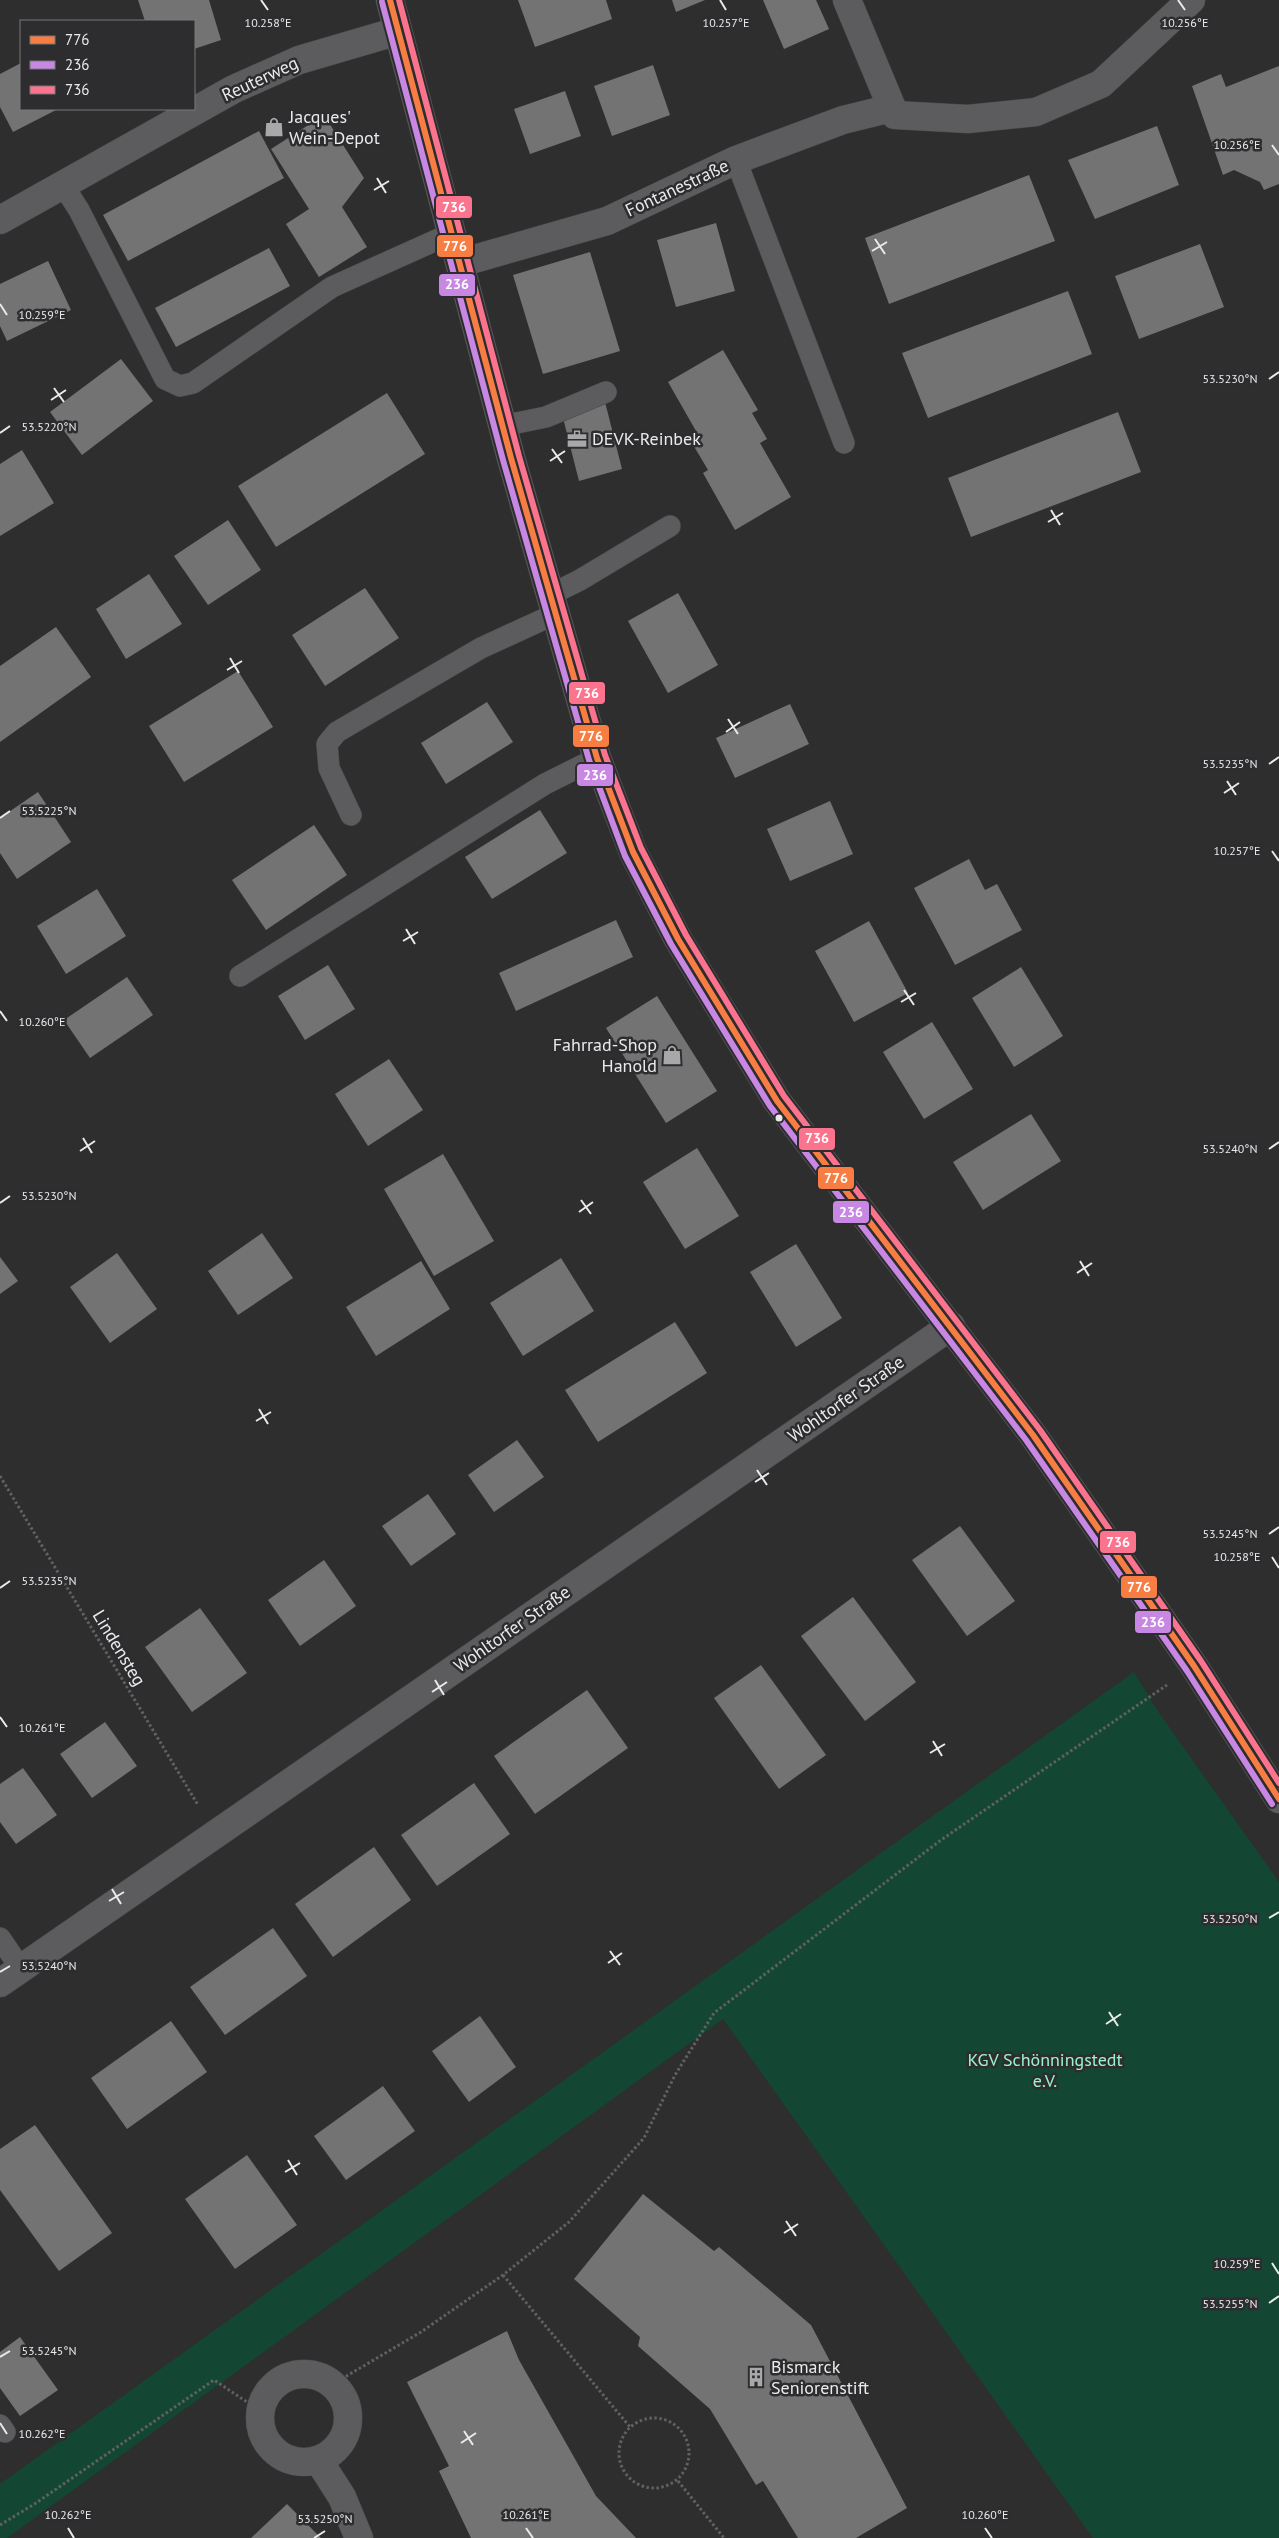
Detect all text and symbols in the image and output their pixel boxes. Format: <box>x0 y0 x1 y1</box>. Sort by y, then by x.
text: 10.258°E <box>245 15 291 30</box>
text: 10.257°E <box>703 15 749 30</box>
text: 10.256°E <box>1162 15 1208 30</box>
legend <box>20 20 195 110</box>
text: 776 <box>65 30 90 49</box>
street label: Reuterweg <box>218 51 302 106</box>
text: 236 <box>65 55 90 74</box>
text: 736 <box>65 80 90 99</box>
place label: Jacques' Wein-Depot <box>288 105 380 149</box>
shop icon: Jacques' Wein-Depot <box>263 116 285 138</box>
text: 10.256°E <box>1214 137 1260 152</box>
street label: Fontanestraße <box>621 154 732 222</box>
line badge: 736 <box>435 195 473 219</box>
text: 736 <box>442 198 466 216</box>
line badge: 776 <box>436 234 474 258</box>
text: 776 <box>443 237 467 255</box>
line badge: 236 <box>438 273 476 297</box>
text: 236 <box>445 275 469 293</box>
text: 10.259°E <box>19 307 65 322</box>
text: 53.5230°N <box>1203 371 1257 386</box>
text: 53.5220°N <box>22 419 76 434</box>
place label: DEVK-Reinbek <box>592 427 701 450</box>
office icon: DEVK-Reinbek <box>566 428 588 450</box>
line badge: 736 <box>568 681 606 705</box>
text: 736 <box>575 684 599 702</box>
line badge: 776 <box>572 724 610 748</box>
text: 776 <box>579 727 603 745</box>
text: 53.5235°N <box>1203 756 1257 771</box>
line badge: 236 <box>576 763 614 787</box>
text: 236 <box>583 766 607 784</box>
text: 53.5225°N <box>22 803 76 818</box>
text: 10.257°E <box>1214 843 1260 858</box>
text: 10.260°E <box>19 1014 65 1029</box>
place label: Fahrrad-Shop Hanold <box>553 1033 657 1077</box>
shop icon: Fahrrad-Shop Hanold <box>661 1044 683 1066</box>
unlabelled marker <box>774 1113 784 1123</box>
line badge: 736 <box>798 1127 836 1151</box>
text: 736 <box>805 1129 829 1147</box>
text: 53.5240°N <box>1203 1141 1257 1156</box>
line badge: 776 <box>817 1166 855 1190</box>
text: 776 <box>824 1169 848 1187</box>
text: 53.5230°N <box>22 1188 76 1203</box>
line badge: 236 <box>832 1200 870 1224</box>
text: 236 <box>839 1203 863 1221</box>
street label: Wohltorfer Straße <box>783 1350 908 1447</box>
text: 53.5245°N <box>1203 1526 1257 1541</box>
line badge: 736 <box>1099 1530 1137 1554</box>
text: 736 <box>1106 1533 1130 1551</box>
text: 10.258°E <box>1214 1549 1260 1564</box>
text: 53.5235°N <box>22 1573 76 1588</box>
line badge: 776 <box>1120 1575 1158 1599</box>
text: 776 <box>1127 1578 1151 1596</box>
street label: Wohltorfer Straße <box>449 1580 574 1677</box>
street label: Lindensteg <box>88 1605 151 1690</box>
line badge: 236 <box>1134 1610 1172 1634</box>
text: 236 <box>1141 1613 1165 1631</box>
text: 10.261°E <box>19 1720 65 1735</box>
text: 53.5250°N <box>1203 1911 1257 1926</box>
text: 53.5240°N <box>22 1958 76 1973</box>
park label: KGV Schönningstedt e.V. <box>967 2048 1123 2092</box>
text: 10.259°E <box>1214 2256 1260 2271</box>
text: 53.5255°N <box>1203 2296 1257 2311</box>
text: 53.5245°N <box>22 2343 76 2358</box>
place label: Bismarck Seniorenstift <box>771 2355 869 2399</box>
building icon: Bismarck Seniorenstift <box>745 2366 767 2388</box>
text: 10.262°E <box>19 2426 65 2441</box>
text: 10.262°E <box>45 2507 91 2522</box>
text: 10.261°E <box>503 2507 549 2522</box>
text: 10.260°E <box>962 2507 1008 2522</box>
text: 53.5250°N <box>298 2511 352 2526</box>

